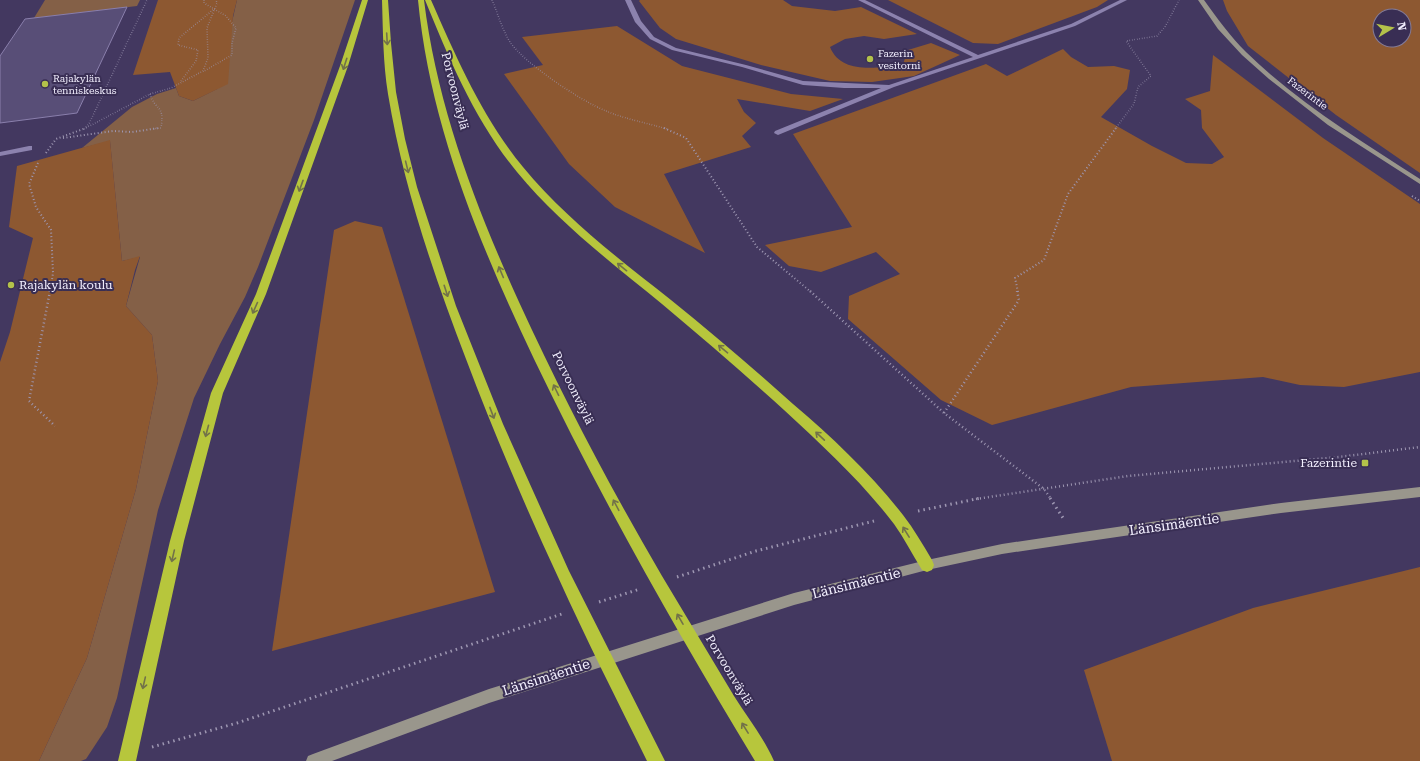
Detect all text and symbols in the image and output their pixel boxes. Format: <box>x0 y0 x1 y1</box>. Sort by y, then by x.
north arrow <box>1372 8 1412 48</box>
text: N <box>1394 21 1409 32</box>
one-way arrow <box>383 32 391 45</box>
place label: Fazerin vesitorni <box>878 48 921 71</box>
street label: Porvoonväylä <box>439 51 471 132</box>
marker: Fazerin vesitorni <box>865 54 875 64</box>
one-way arrow <box>340 57 348 69</box>
place label: Rajakylän tenniskeskus <box>53 73 117 96</box>
street label: Fazerintie <box>1286 75 1330 112</box>
marker: Rajakylän tenniskeskus <box>40 79 50 89</box>
one-way arrow <box>404 160 412 173</box>
one-way arrow <box>296 180 304 192</box>
one-way arrow <box>617 263 628 272</box>
one-way arrow <box>496 267 504 279</box>
place label: Rajakylän koulu <box>19 278 113 292</box>
marker: Rajakylän koulu <box>6 280 16 290</box>
one-way arrow <box>443 285 450 298</box>
one-way arrow <box>250 301 258 313</box>
one-way arrow <box>718 345 728 354</box>
street label: Porvoonväylä <box>549 349 597 427</box>
one-way arrow <box>552 385 559 397</box>
one-way arrow <box>489 406 497 418</box>
one-way arrow <box>203 424 210 437</box>
one-way arrow <box>815 431 825 441</box>
place label: Fazerintie <box>1300 456 1357 470</box>
marker: Fazerintie <box>1360 458 1370 468</box>
one-way arrow <box>611 500 619 512</box>
street label: Länsimäentie <box>1128 510 1220 538</box>
one-way arrow <box>902 526 910 538</box>
one-way arrow <box>169 549 177 562</box>
street label: Länsimäentie <box>810 564 902 602</box>
one-way arrow <box>675 613 683 625</box>
street label: Porvoonväylä <box>703 632 756 708</box>
street label: Länsimäentie <box>500 655 592 699</box>
one-way arrow <box>140 676 147 689</box>
one-way arrow <box>741 723 749 734</box>

